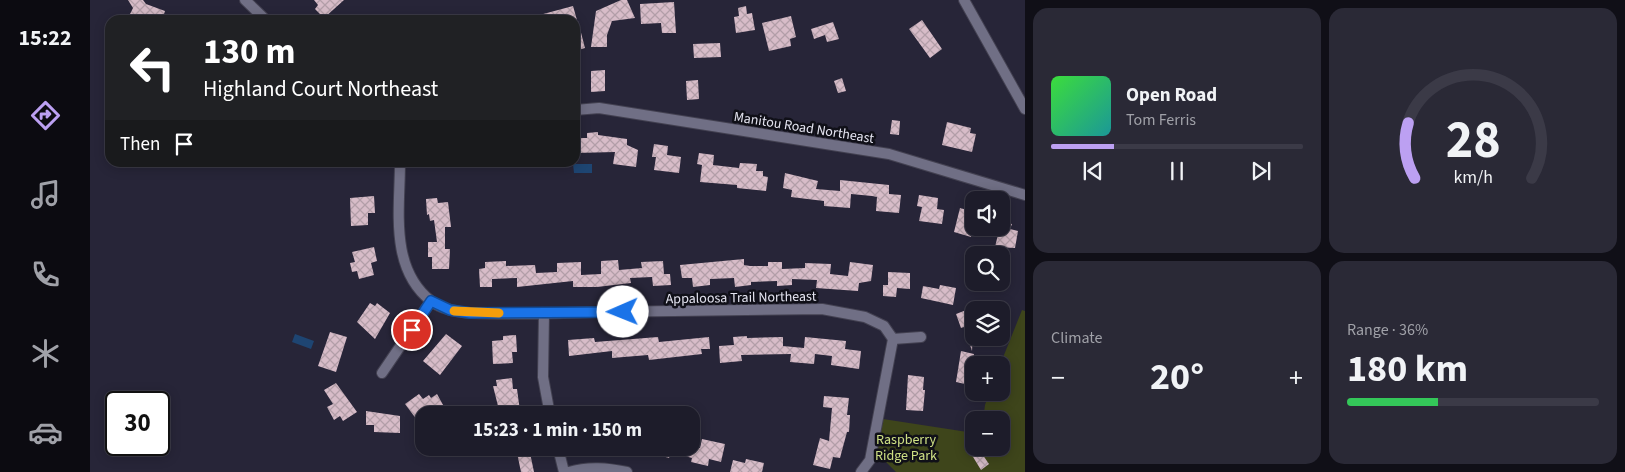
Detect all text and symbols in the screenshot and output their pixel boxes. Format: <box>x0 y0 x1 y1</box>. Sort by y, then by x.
text: 15:22 <box>18 22 72 54</box>
text: 130 m <box>203 27 295 77</box>
icon: left <box>120 35 185 100</box>
text: Highland Court Northeast <box>203 73 438 105</box>
text: Open Road <box>1126 82 1217 109</box>
icon: directions <box>28 98 63 133</box>
text: 28 <box>1446 104 1500 178</box>
street label: Manitou Road Northeast <box>732 107 876 149</box>
text: Tom Ferris <box>1126 109 1196 131</box>
icon: arrive <box>170 130 198 158</box>
text: Then <box>120 131 160 158</box>
icon: previous <box>1079 157 1107 185</box>
icon: pause <box>1163 157 1191 185</box>
icon: next <box>1247 157 1275 185</box>
text: km/h <box>1453 165 1493 190</box>
icon: music <box>28 177 63 212</box>
map controls <box>965 191 1010 456</box>
button: sound <box>965 191 1010 236</box>
button: search <box>965 246 1010 291</box>
icon: phone <box>28 257 63 292</box>
position arrow <box>596 285 648 337</box>
street label: Appaloosa Trail Northeast <box>666 287 817 309</box>
button: layers <box>965 301 1010 346</box>
pin <box>391 309 433 351</box>
icon: arrive <box>398 316 426 344</box>
text: Range · 36% <box>1347 319 1428 341</box>
text: Climate <box>1051 327 1102 349</box>
icon: climate <box>28 336 63 371</box>
text: 180 km <box>1347 342 1468 396</box>
text: 20° <box>1150 350 1204 404</box>
button: + <box>965 356 1010 401</box>
text: − <box>1051 358 1065 398</box>
text: + <box>1289 358 1303 398</box>
speed limit sign: 30 <box>105 391 170 456</box>
button: − <box>965 411 1010 456</box>
icon: car <box>28 415 63 450</box>
text: 15:23 · 1 min · 150 m <box>473 417 642 444</box>
park label: Raspberry Ridge Park <box>875 430 937 466</box>

